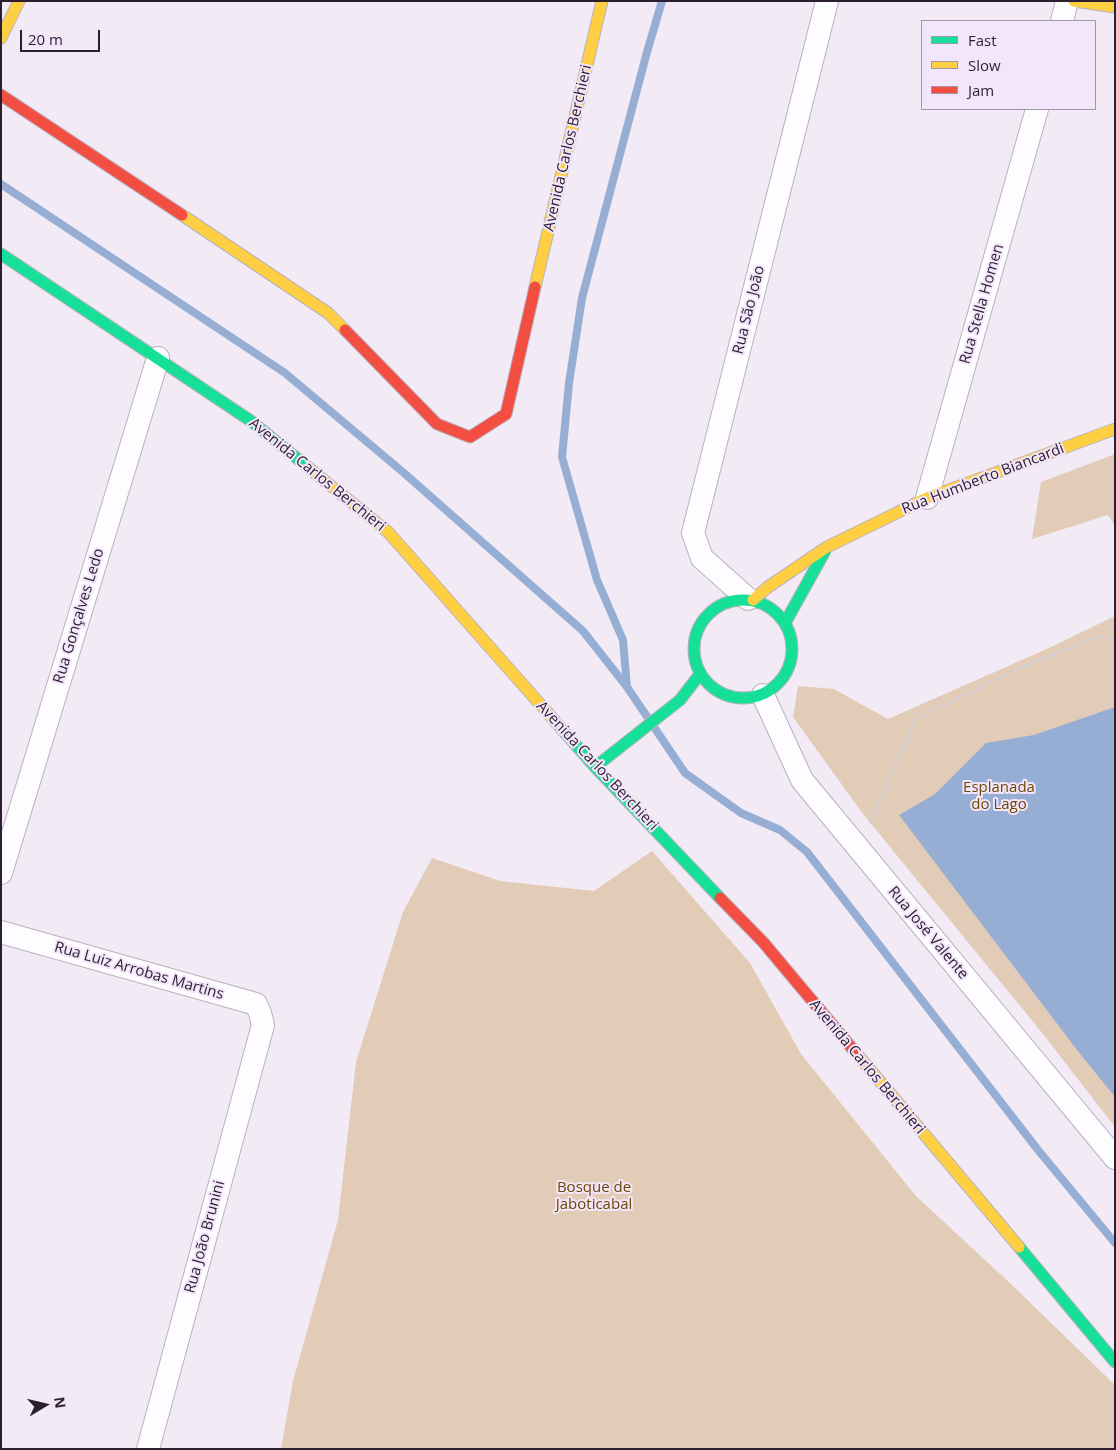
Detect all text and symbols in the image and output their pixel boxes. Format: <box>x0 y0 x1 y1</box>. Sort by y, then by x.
scale bar <box>22 20 102 52</box>
legend <box>921 20 1096 110</box>
text: 20 m <box>28 29 63 49</box>
text: Fast <box>968 30 997 50</box>
text: Slow <box>968 55 1001 75</box>
street label: Avenida Carlos Berchieri <box>540 63 596 233</box>
text: Jam <box>968 80 994 100</box>
street label: Rua Stella Homen <box>956 242 1008 366</box>
street label: Rua São João <box>729 264 769 356</box>
street label: Avenida Carlos Berchieri <box>245 414 389 536</box>
street label: Rua Humberto Biancardi <box>899 440 1067 518</box>
street label: Rua Gonçalves Ledo <box>50 546 108 686</box>
street label: Avenida Carlos Berchieri <box>532 698 662 834</box>
park label: Esplanada do Lago <box>963 779 1035 814</box>
street label: Rua José Valente <box>884 883 972 983</box>
street label: Rua Luiz Arrobas Martins <box>52 938 226 1004</box>
street label: Avenida Carlos Berchieri <box>805 996 929 1138</box>
street label: Rua João Brunini <box>181 1179 229 1295</box>
park label: Bosque de Jaboticabal <box>556 1179 632 1214</box>
north arrow <box>20 1380 70 1430</box>
text: N <box>50 1395 71 1410</box>

